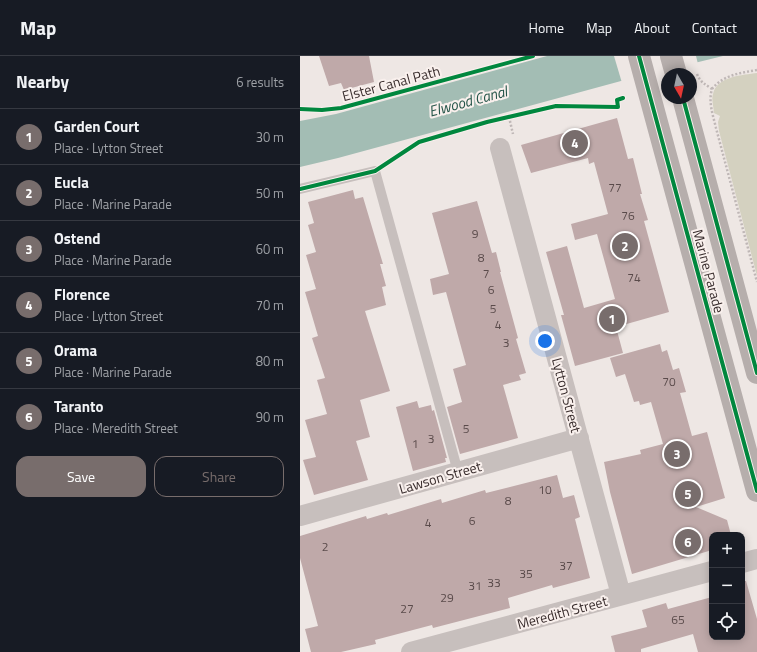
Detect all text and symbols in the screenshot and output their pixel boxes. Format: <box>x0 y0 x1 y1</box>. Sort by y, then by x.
text: Map <box>20 13 56 42</box>
text: Home <box>529 17 564 38</box>
text: Map <box>586 17 612 38</box>
text: About <box>634 17 670 38</box>
text: Contact <box>692 17 737 38</box>
street label: Elster Canal Path <box>340 60 442 106</box>
north arrow <box>661 68 697 104</box>
text: Nearby <box>16 69 69 95</box>
text: 6 results <box>236 72 284 92</box>
water label: Elwood Canal <box>426 79 512 123</box>
text: Garden Court <box>54 115 139 138</box>
text: 1 <box>25 127 33 147</box>
text: 30 m <box>256 127 284 147</box>
pin: 4 <box>562 128 588 158</box>
text: Place · Lytton Street <box>54 138 163 158</box>
text: Eucla <box>54 171 89 194</box>
house number: 77 <box>608 178 622 197</box>
text: 2 <box>25 183 33 203</box>
text: 50 m <box>256 183 284 203</box>
text: Place · Marine Parade <box>54 194 172 214</box>
house number: 76 <box>621 206 635 225</box>
house number: 9 <box>472 224 479 243</box>
text: Ostend <box>54 227 101 250</box>
street label: Marine Parade <box>688 227 730 315</box>
pin: 2 <box>612 231 638 261</box>
text: 3 <box>25 239 33 259</box>
text: 60 m <box>256 239 284 259</box>
house number: 8 <box>478 248 485 267</box>
text: Place · Marine Parade <box>54 250 172 270</box>
house number: 7 <box>483 264 489 283</box>
house number: 74 <box>627 268 641 287</box>
house number: 6 <box>488 280 495 299</box>
text: Florence <box>54 283 110 306</box>
text: 4 <box>25 295 33 315</box>
text: 70 m <box>256 295 284 315</box>
house number: 5 <box>490 299 497 318</box>
pin: 1 <box>599 304 625 334</box>
text: Place · Lytton Street <box>54 306 163 326</box>
house number: 4 <box>495 315 502 334</box>
your location <box>535 331 555 351</box>
house number: 3 <box>503 333 509 352</box>
text: Orama <box>54 339 97 362</box>
text: 5 <box>25 351 33 371</box>
text: 80 m <box>256 351 284 371</box>
street label: Lytton Street <box>547 355 587 435</box>
text: Place · Marine Parade <box>54 362 172 382</box>
house number: 70 <box>662 372 676 391</box>
text: Taranto <box>54 395 103 418</box>
text: 6 <box>25 407 33 427</box>
text: 90 m <box>256 407 284 427</box>
text: Place · Meredith Street <box>54 418 178 438</box>
house number: 5 <box>463 419 470 438</box>
house number: 3 <box>428 429 434 448</box>
house number: 1 <box>412 434 418 453</box>
pin: 3 <box>664 439 690 469</box>
street label: Lawson Street <box>396 455 484 499</box>
button: Save <box>16 456 146 497</box>
button: Share <box>154 456 284 497</box>
pin: 5 <box>675 479 701 509</box>
house number: 10 <box>538 480 552 499</box>
house number: 8 <box>505 491 512 510</box>
house number: 6 <box>469 511 476 530</box>
house number: 4 <box>425 513 432 532</box>
pin: 6 <box>675 527 701 557</box>
map controls <box>709 532 745 640</box>
button: + <box>709 532 745 568</box>
house number: 2 <box>322 537 328 556</box>
house number: 37 <box>559 556 573 575</box>
house number: 35 <box>519 564 533 583</box>
button: − <box>709 568 745 604</box>
house number: 33 <box>487 573 501 592</box>
house number: 31 <box>468 576 482 595</box>
house number: 29 <box>440 588 454 607</box>
street label: Meredith Street <box>515 590 610 634</box>
house number: 27 <box>400 599 414 618</box>
button: locate <box>709 604 745 640</box>
house number: 65 <box>671 610 685 629</box>

